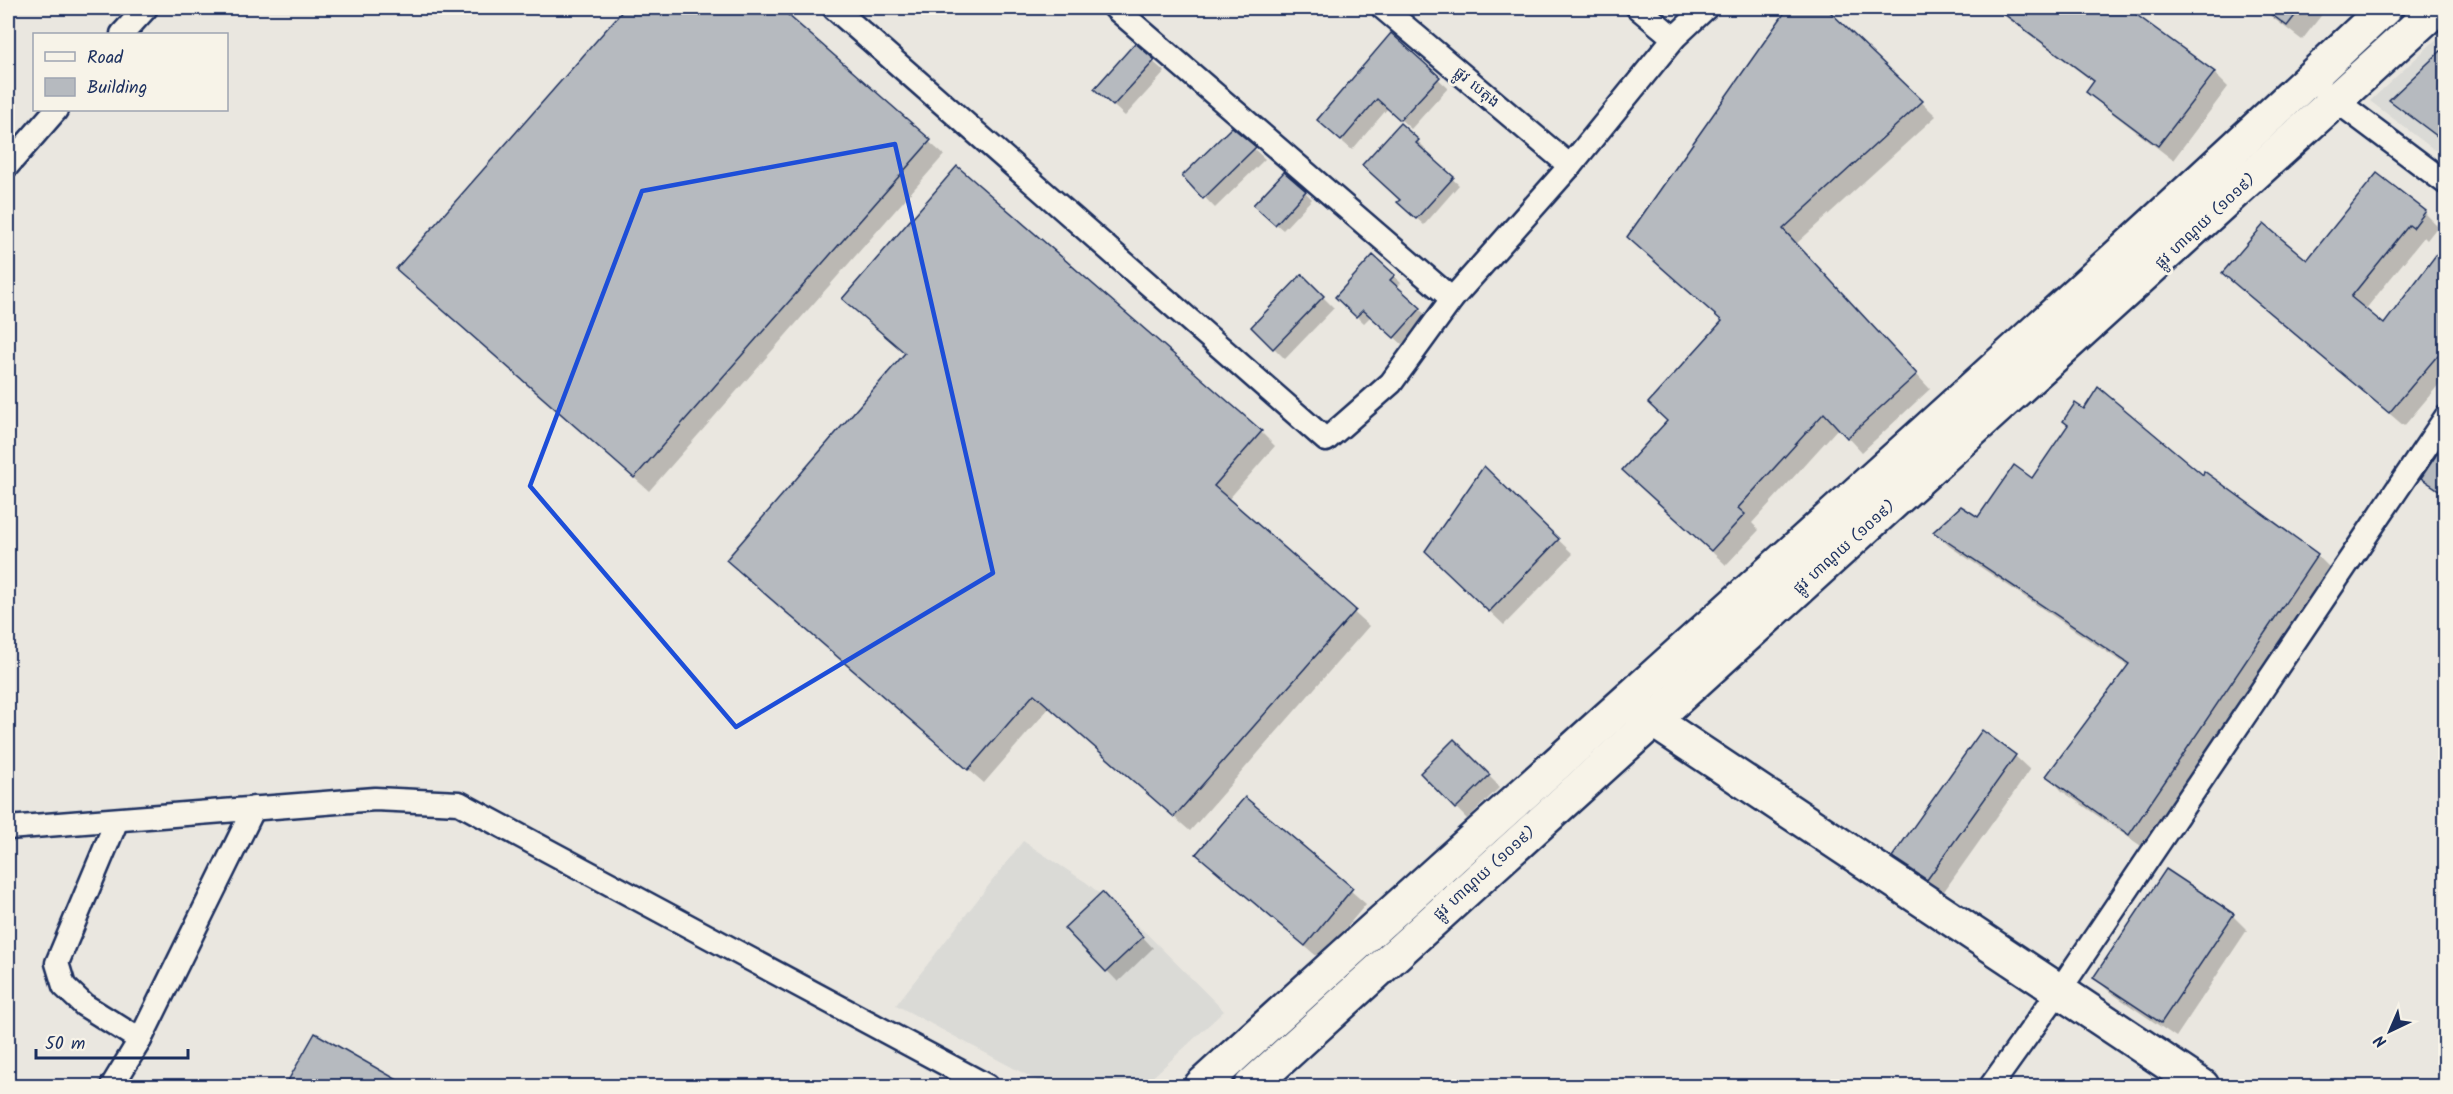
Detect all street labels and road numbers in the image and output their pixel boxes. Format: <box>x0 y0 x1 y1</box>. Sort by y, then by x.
street label: ផ្លូវ បេតុង <box>1448 61 1504 114</box>
street label: ផ្លូវ ហាណូយ (១០១៩) <box>2150 168 2262 275</box>
street label: ផ្លូវ ហាណូយ (១០១៩) <box>1788 495 1901 601</box>
street label: ផ្លូវ ហាណូយ (១០១៩) <box>1428 821 1541 927</box>

